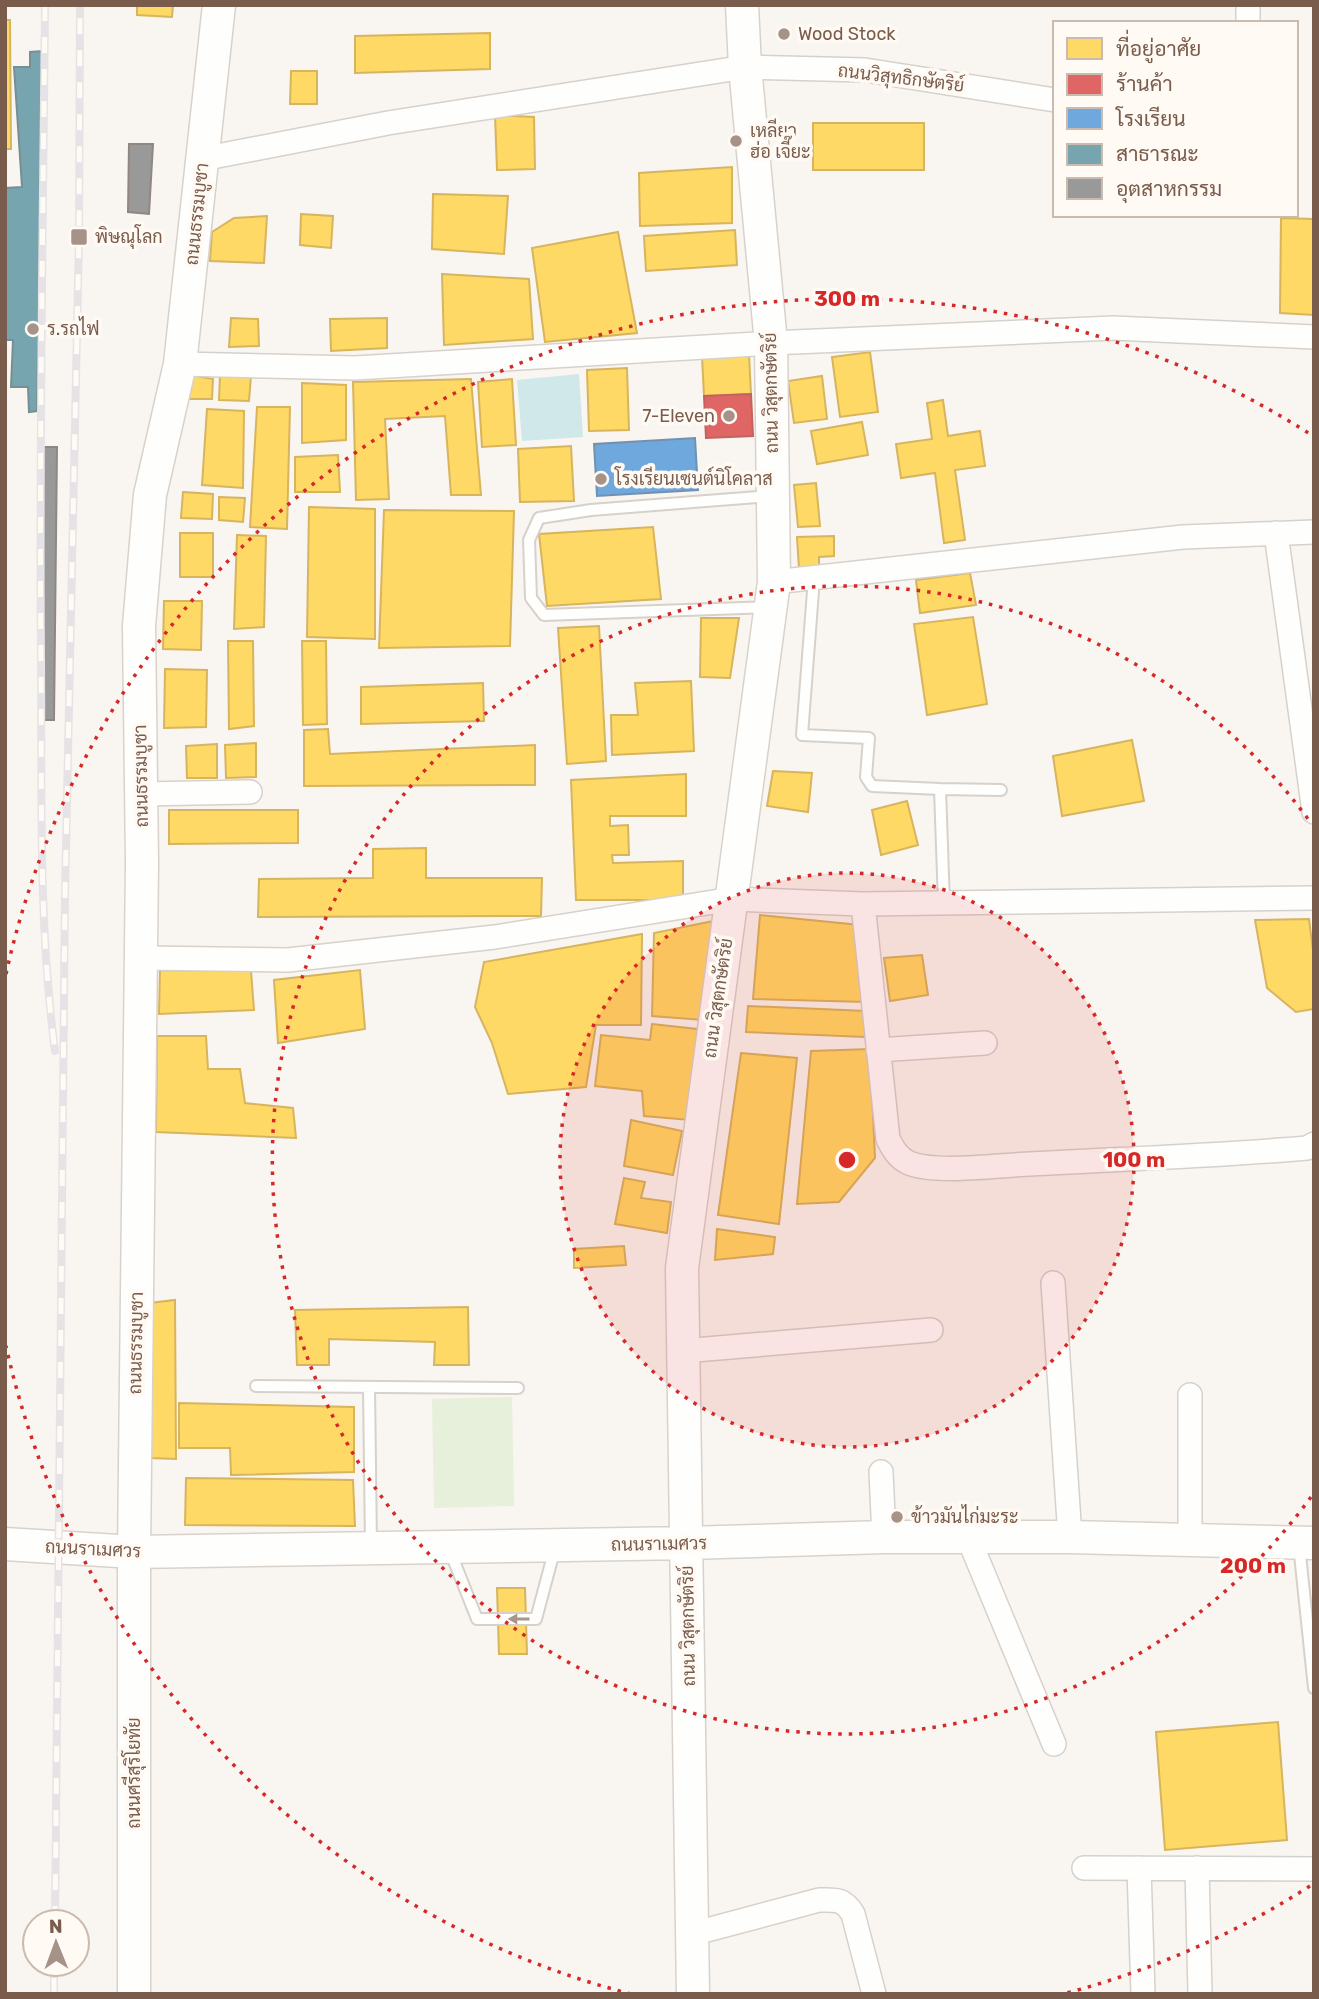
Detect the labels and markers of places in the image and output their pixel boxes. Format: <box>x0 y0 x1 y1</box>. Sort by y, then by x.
place label: Wood Stock <box>798 23 896 45</box>
marker: Wood Stock <box>776 26 792 42</box>
place label: เหลียว ฮ่อ เจี๊ยะ <box>750 118 811 163</box>
marker: เหลียว ฮ่อ เจี๊ยะ <box>728 133 744 149</box>
place label: พิษณุโลก <box>95 224 163 249</box>
marker: พิษณุโลก <box>69 227 89 247</box>
place label: ร.รถไฟ <box>47 316 99 340</box>
marker: ร.รถไฟ <box>25 321 41 337</box>
place label: 7-Eleven <box>642 405 715 427</box>
marker: 7-Eleven <box>721 408 737 424</box>
place label: โรงเรียนเซนต์นิโคลาส <box>614 466 773 490</box>
marker: โรงเรียนเซนต์นิโคลาส <box>593 471 609 487</box>
centre of rings <box>835 1148 859 1172</box>
place label: ข้าวมันไก่มะระ <box>911 1504 1019 1528</box>
marker: ข้าวมันไก่มะระ <box>889 1509 905 1525</box>

